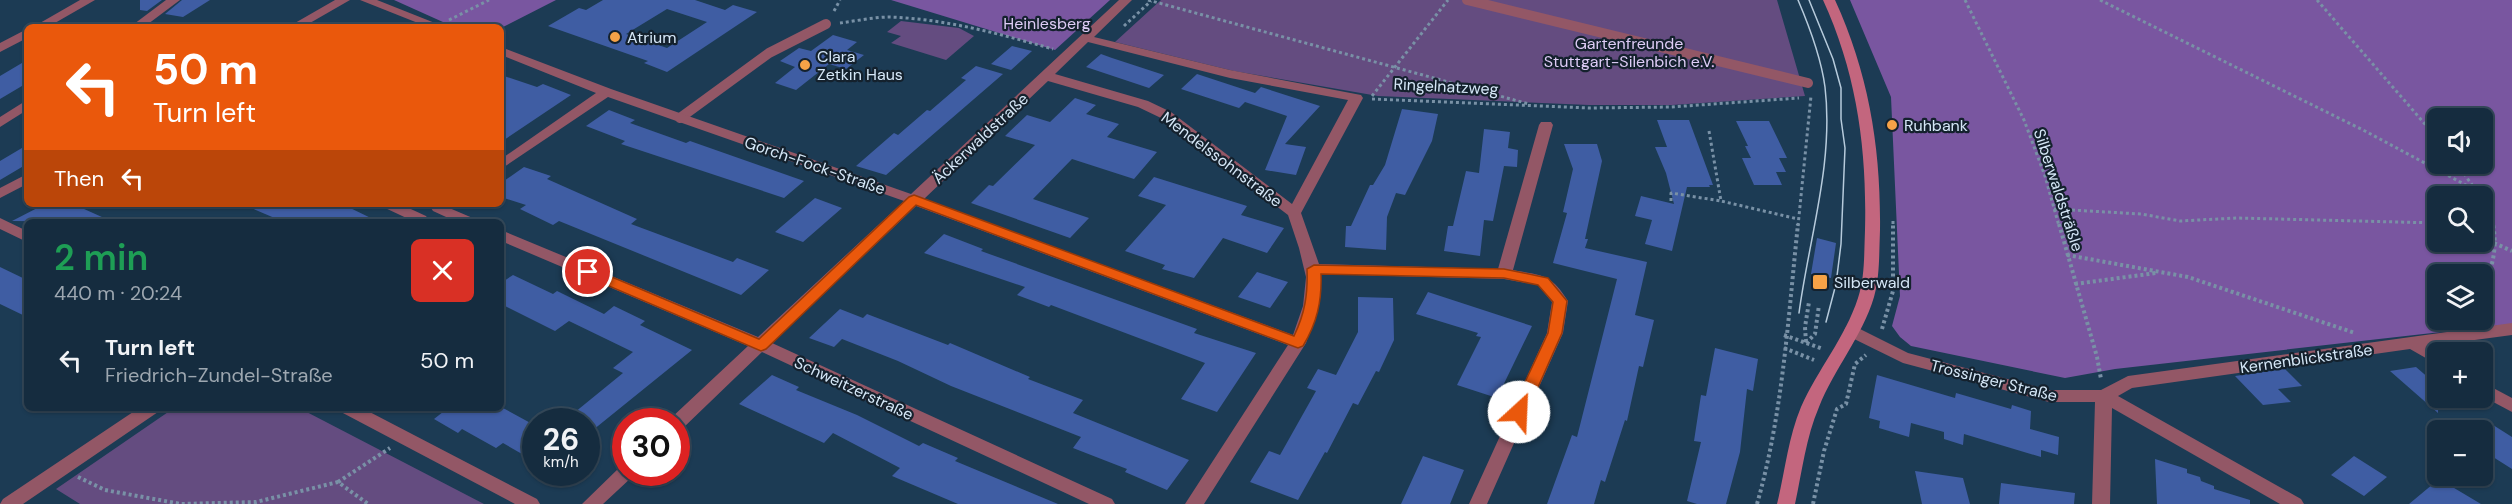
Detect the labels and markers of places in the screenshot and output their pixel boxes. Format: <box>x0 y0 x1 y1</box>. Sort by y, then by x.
place label: Atrium <box>627 27 676 48</box>
marker: Atrium <box>608 30 622 44</box>
place label: Clara Zetkin Haus <box>817 46 903 85</box>
marker: Clara Zetkin Haus <box>798 58 812 72</box>
place label: Ruhbank <box>1904 115 1968 136</box>
marker: Ruhbank <box>1885 118 1899 132</box>
pin <box>562 246 613 297</box>
place label: Silberwald <box>1834 272 1910 293</box>
marker: Silberwald <box>1811 273 1829 291</box>

